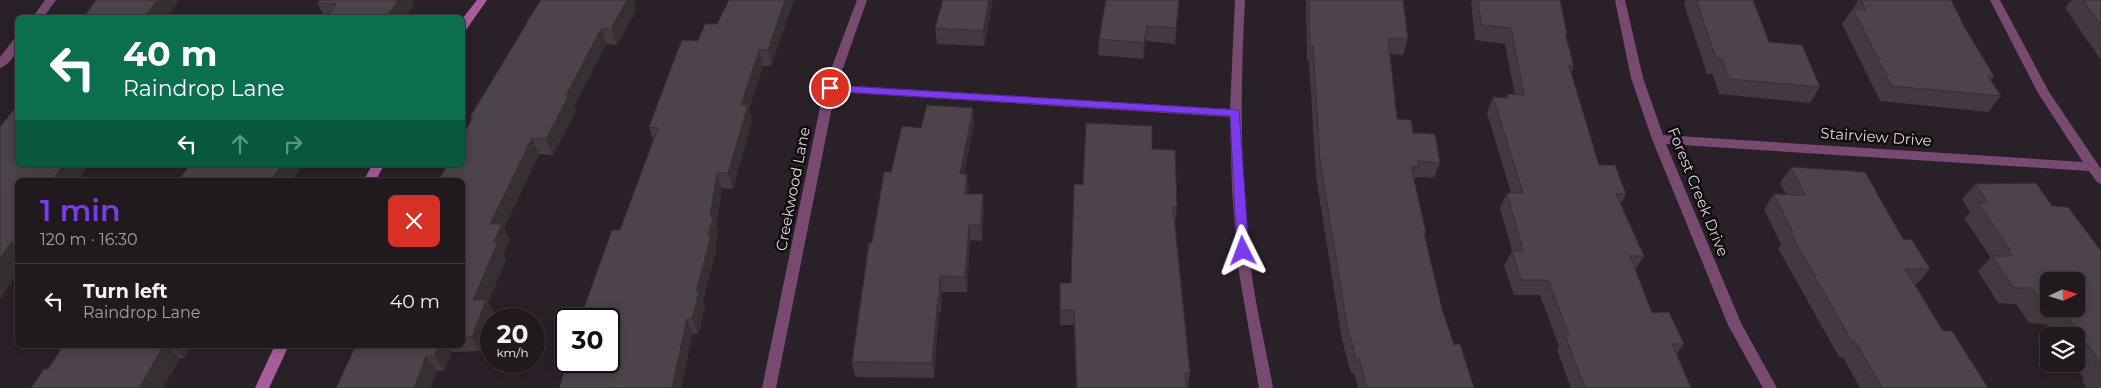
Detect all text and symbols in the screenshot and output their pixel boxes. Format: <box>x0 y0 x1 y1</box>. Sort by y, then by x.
text: 40 m <box>123 32 218 75</box>
icon: left <box>40 35 105 100</box>
pin <box>809 67 851 109</box>
icon: arrive <box>816 74 844 102</box>
text: Raindrop Lane <box>123 75 285 102</box>
street label: Stairview Drive <box>1820 123 1932 150</box>
street label: Forest Creek Drive <box>1664 124 1733 259</box>
street label: Creekwood Lane <box>771 125 814 253</box>
icon: left <box>173 130 201 158</box>
icon: ahead <box>226 130 254 158</box>
icon: right <box>279 130 307 158</box>
text: 1 min <box>40 192 121 229</box>
button: close <box>388 195 440 247</box>
position arrow <box>1216 224 1268 276</box>
text: 120 m · 16:30 <box>40 230 138 249</box>
north arrow <box>2040 272 2085 318</box>
map controls <box>2040 272 2085 372</box>
text: Turn left <box>83 280 168 303</box>
icon: left <box>40 287 68 315</box>
text: 40 m <box>390 290 440 313</box>
text: Raindrop Lane <box>83 303 201 322</box>
speed limit sign: 30 <box>555 308 620 373</box>
text: 20 <box>497 319 528 349</box>
button: layers <box>2040 327 2085 372</box>
text: km/h <box>496 345 529 360</box>

